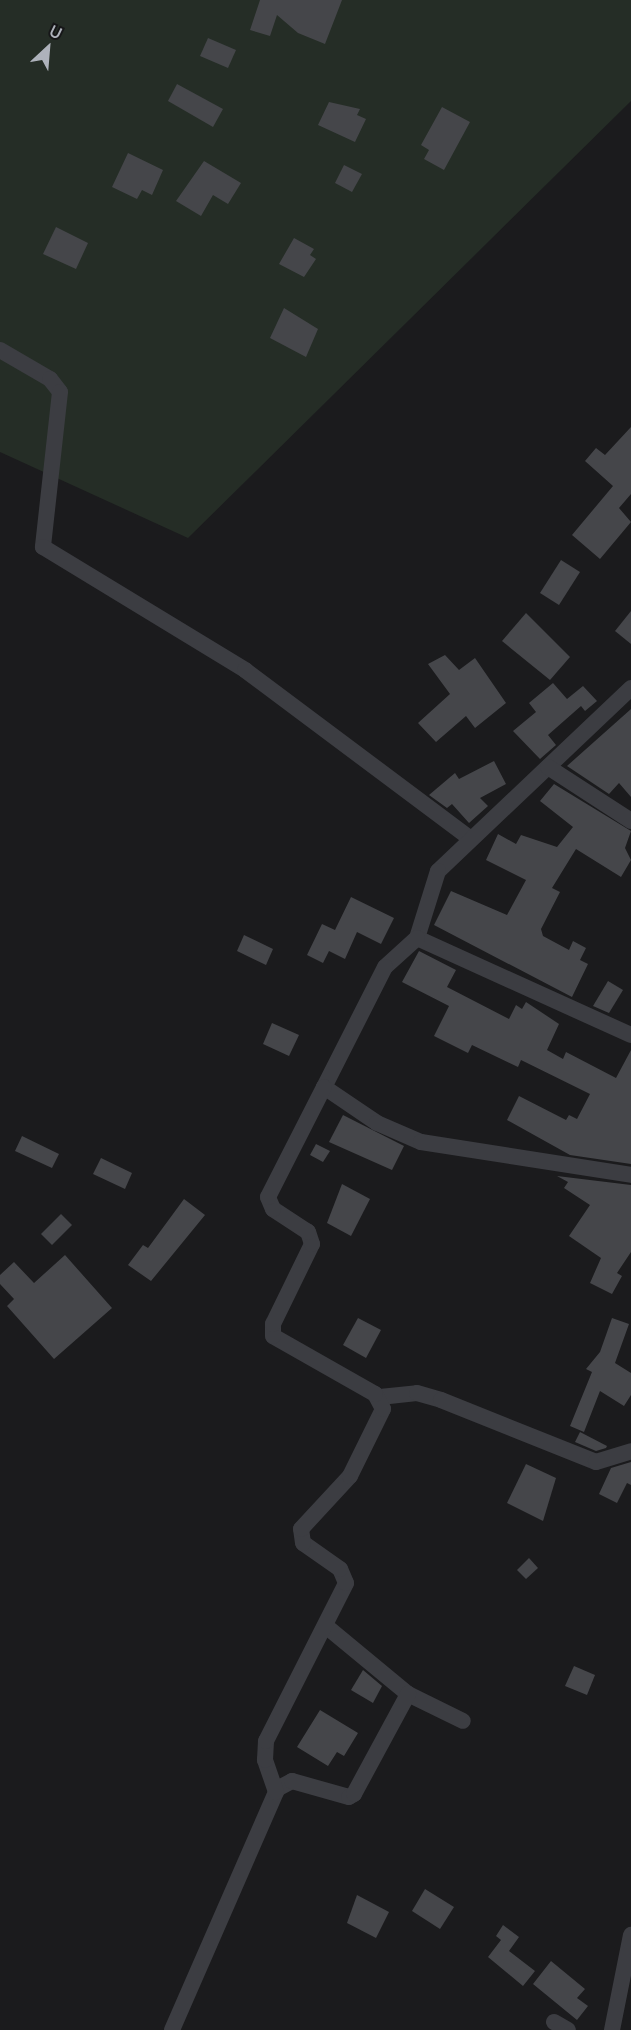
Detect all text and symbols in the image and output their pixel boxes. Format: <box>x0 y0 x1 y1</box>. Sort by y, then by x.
north arrow <box>18 18 78 78</box>
text: U <box>46 19 66 44</box>

